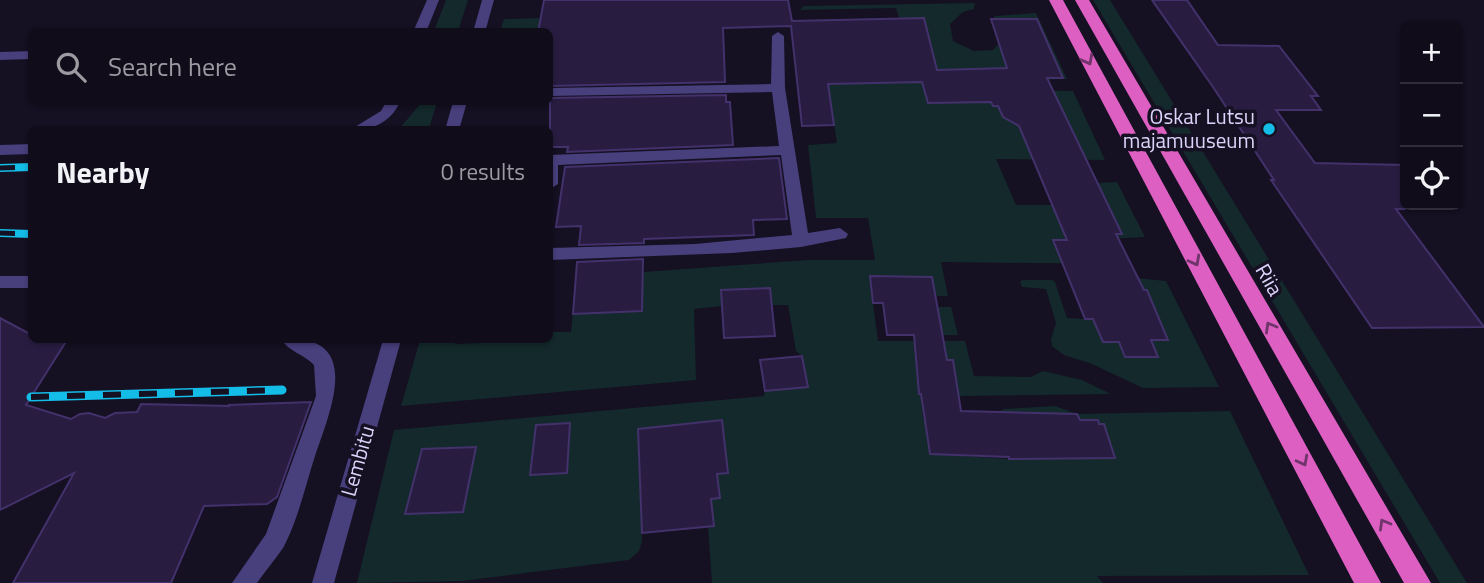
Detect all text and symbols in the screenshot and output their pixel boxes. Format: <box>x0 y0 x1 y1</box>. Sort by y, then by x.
map controls <box>1400 21 1463 210</box>
button: + <box>1400 21 1463 84</box>
search box <box>28 28 553 105</box>
text: Search here <box>108 47 237 86</box>
icon: search <box>52 48 90 86</box>
one-way arrow <box>1080 53 1094 65</box>
button: − <box>1400 84 1463 147</box>
place label: Oskar Lutsu majamuuseum <box>1123 100 1255 156</box>
marker: Oskar Lutsu majamuuseum <box>1261 121 1277 137</box>
button: locate <box>1400 147 1463 210</box>
text: Nearby <box>56 149 149 195</box>
text: 0 results <box>441 154 525 189</box>
one-way arrow <box>1187 254 1201 266</box>
street label: Riia <box>1248 257 1292 302</box>
one-way arrow <box>1265 321 1278 334</box>
street label: Lembitu <box>332 422 382 500</box>
one-way arrow <box>1295 454 1308 467</box>
one-way arrow <box>1379 518 1392 531</box>

